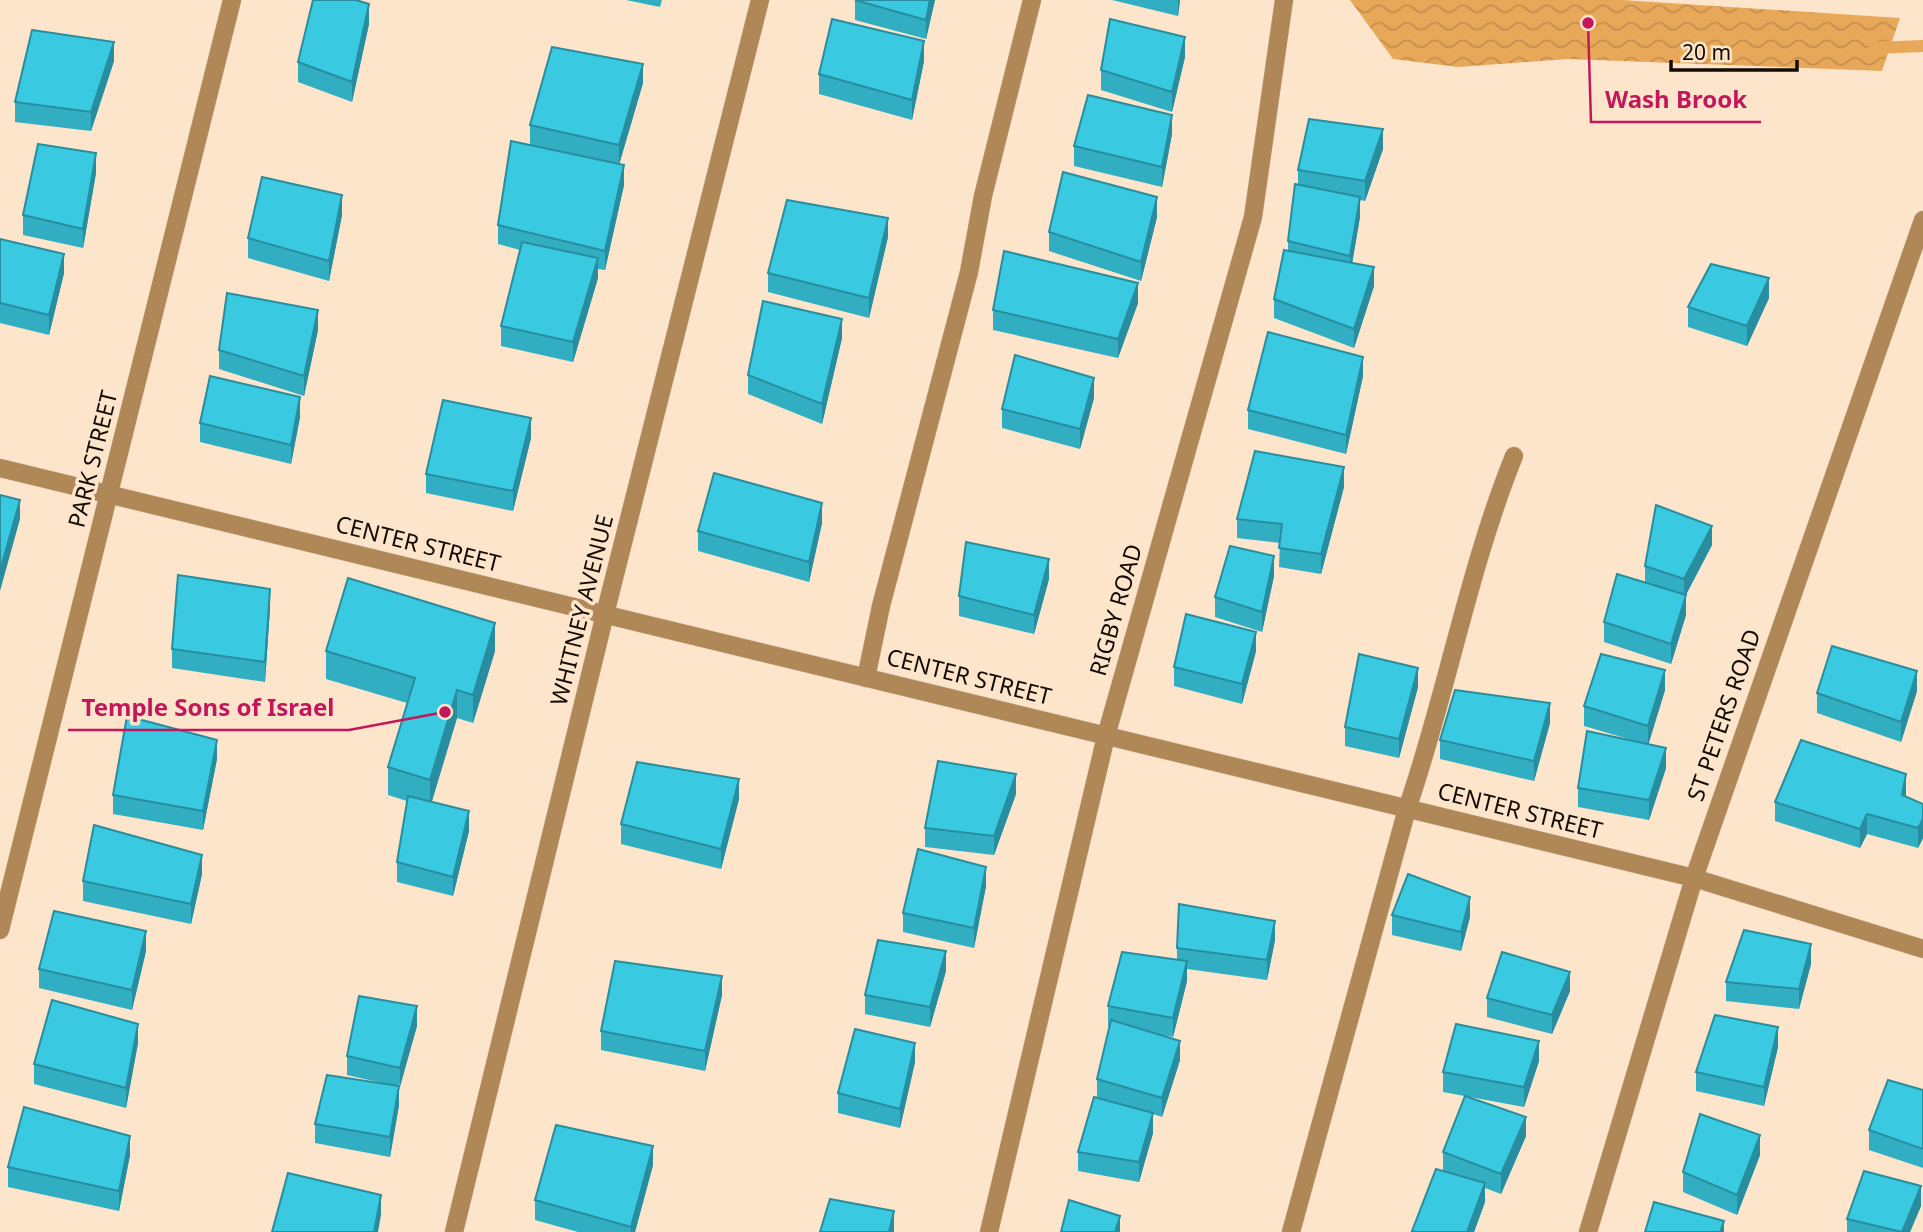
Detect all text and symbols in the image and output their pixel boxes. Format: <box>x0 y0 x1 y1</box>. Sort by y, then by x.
scale bar <box>1671 28 1797 72</box>
text: 20 m <box>1682 38 1731 66</box>
callout: Wash Brook <box>1591 77 1761 122</box>
text: Wash Brook <box>1605 82 1747 115</box>
street label: PARK STREET <box>60 387 125 531</box>
street label: CENTER STREET <box>332 507 504 579</box>
street label: WHITNEY AVENUE <box>542 511 620 709</box>
street label: RIGBY ROAD <box>1081 540 1149 680</box>
street label: ST PETERS ROAD <box>1679 624 1767 805</box>
street label: CENTER STREET <box>883 640 1055 712</box>
callout: Temple Sons of Israel <box>68 685 349 730</box>
text: Temple Sons of Israel <box>82 690 334 723</box>
street label: CENTER STREET <box>1434 774 1606 846</box>

